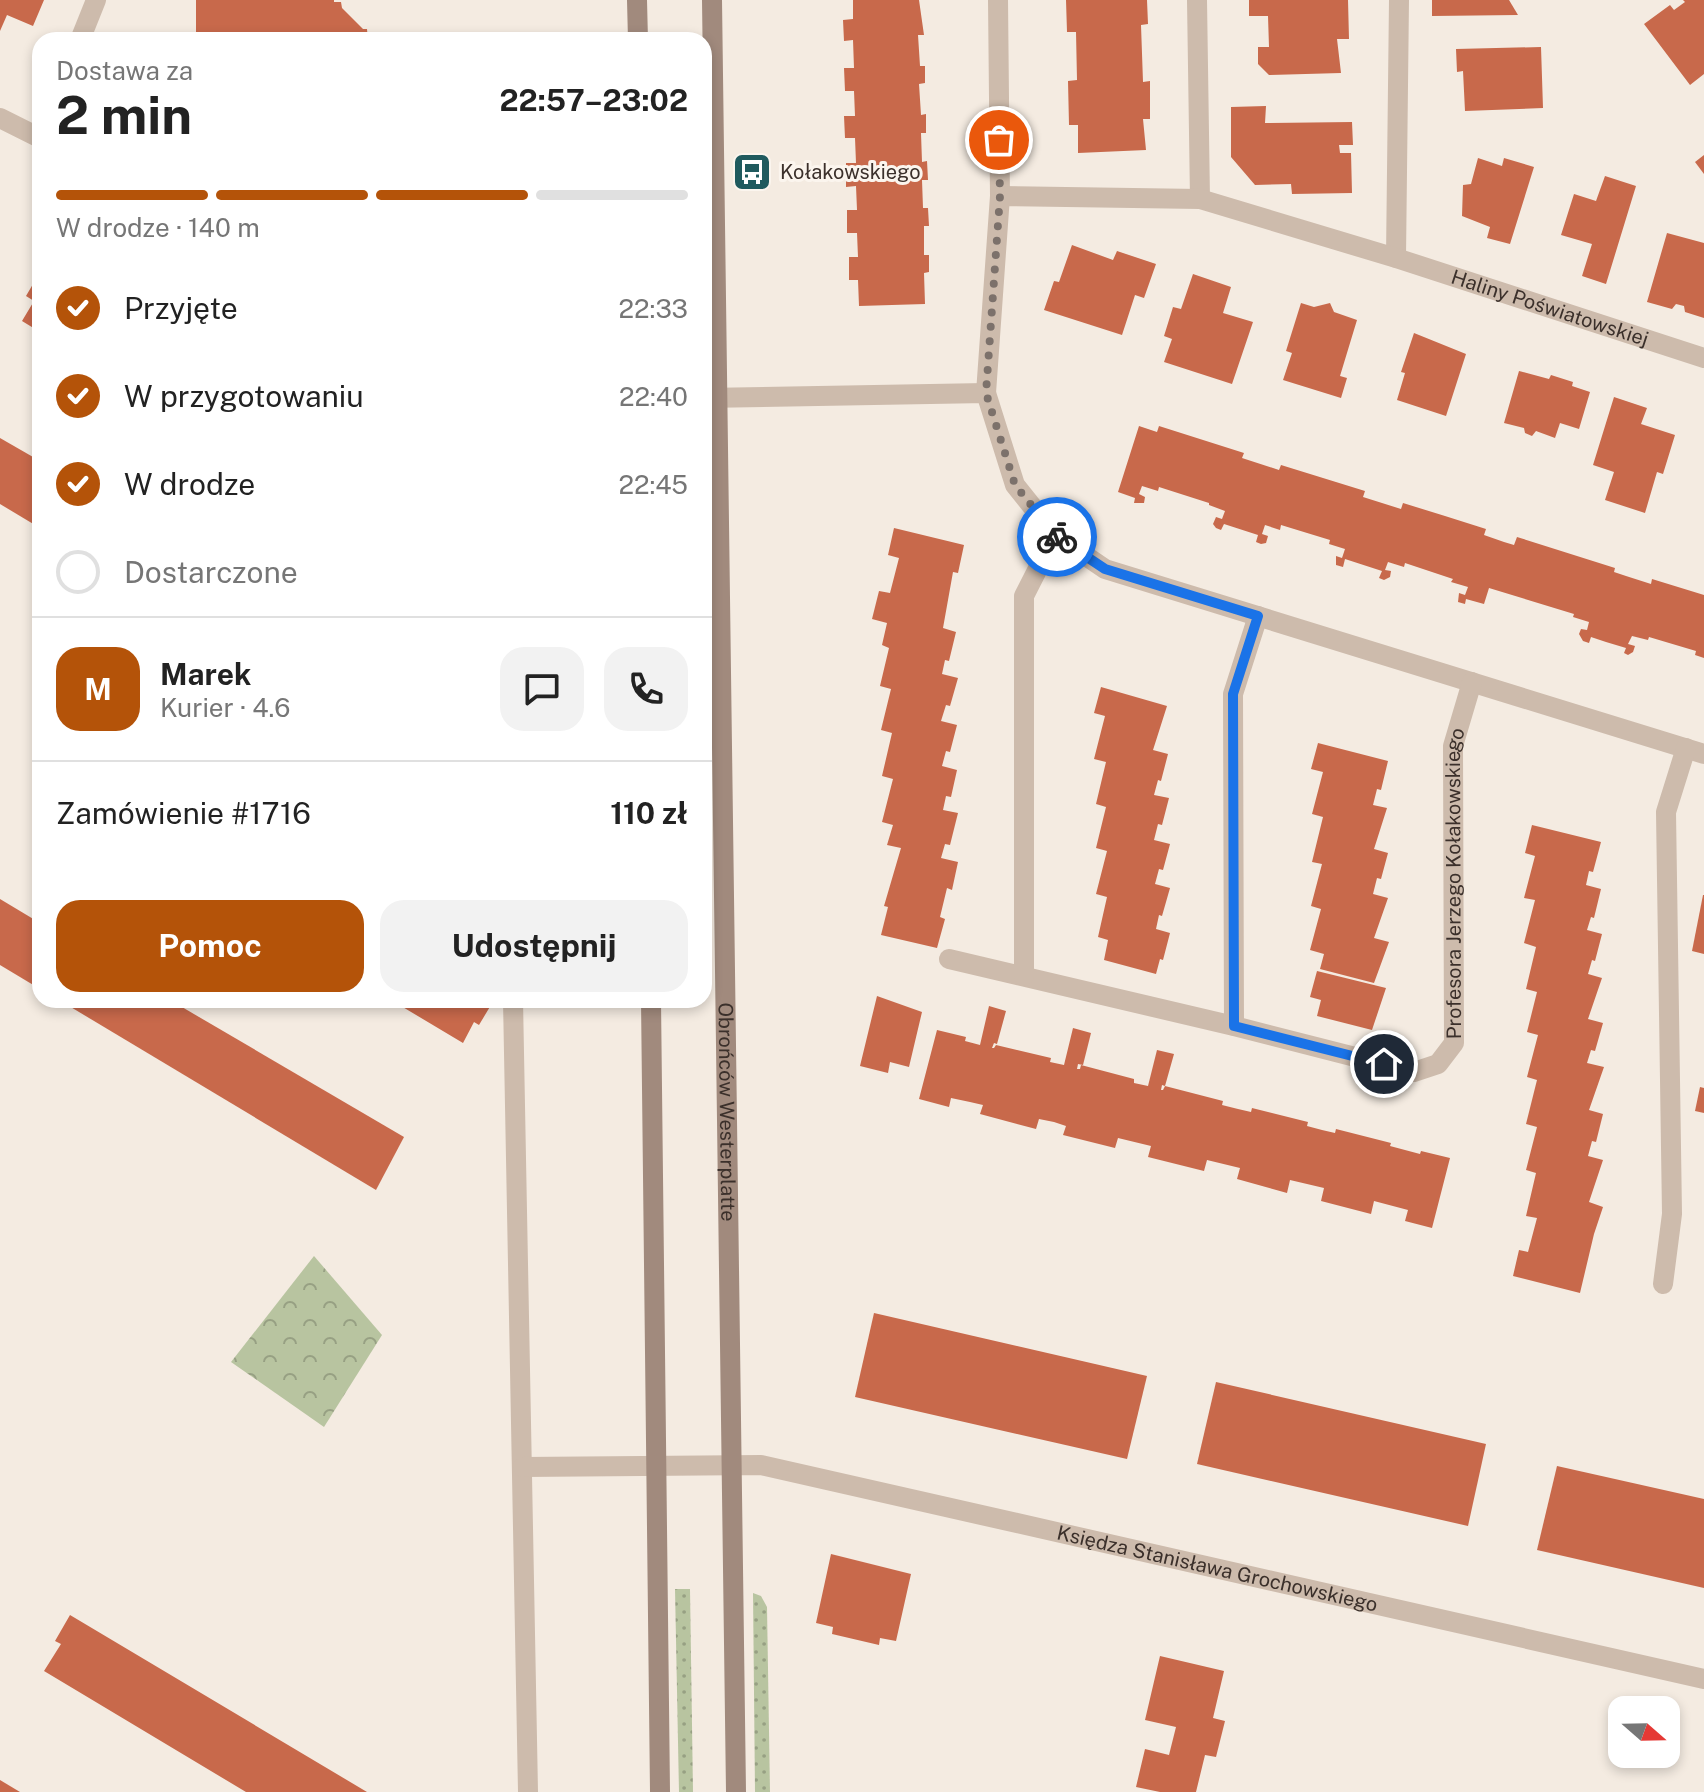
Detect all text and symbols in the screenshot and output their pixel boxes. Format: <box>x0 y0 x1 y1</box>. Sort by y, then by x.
text: Dostawa za <box>56 55 193 86</box>
text: 22:57–23:02 <box>500 82 688 118</box>
text: 2 min <box>56 85 192 146</box>
pin <box>965 106 1033 174</box>
icon: bag <box>977 118 1021 162</box>
bus stop icon: Kołakowskiego <box>731 151 773 193</box>
place label: Kołakowskiego <box>780 160 921 184</box>
text: W drodze · 140 m <box>56 212 260 243</box>
street label: Haliny Poświatowskiej <box>1448 265 1652 351</box>
icon: check <box>56 286 100 330</box>
text: Przyjęte <box>124 290 238 326</box>
text: 22:33 <box>619 293 688 324</box>
icon: check <box>56 374 100 418</box>
text: W przygotowaniu <box>124 378 364 414</box>
text: 22:40 <box>619 381 688 412</box>
icon: check <box>56 462 100 506</box>
text: W drodze <box>124 466 255 502</box>
text: 22:45 <box>619 469 688 500</box>
courier <box>1017 497 1097 577</box>
icon: bike <box>1035 515 1079 559</box>
text: Dostarczone <box>124 554 298 590</box>
button: chat <box>500 647 584 731</box>
button: phone <box>604 647 688 731</box>
text: Marek <box>160 656 251 692</box>
text: M <box>84 671 112 707</box>
text: Kurier · 4.6 <box>160 692 291 723</box>
street label: Profesora Jerzego Kołakowskiego <box>1440 725 1470 1039</box>
text: Zamówienie #1716 <box>56 795 311 831</box>
text: 110 zł <box>610 795 688 831</box>
button: Pomoc <box>56 900 364 992</box>
button: Udostępnij <box>380 900 688 992</box>
street label: Obrońców Westerplatte <box>713 1002 740 1222</box>
pin <box>1350 1030 1418 1098</box>
icon: home <box>1362 1042 1406 1086</box>
street label: Księdza Stanisława Grochowskiego <box>1055 1521 1380 1617</box>
north arrow <box>1608 1696 1680 1768</box>
map controls <box>1608 1696 1680 1768</box>

